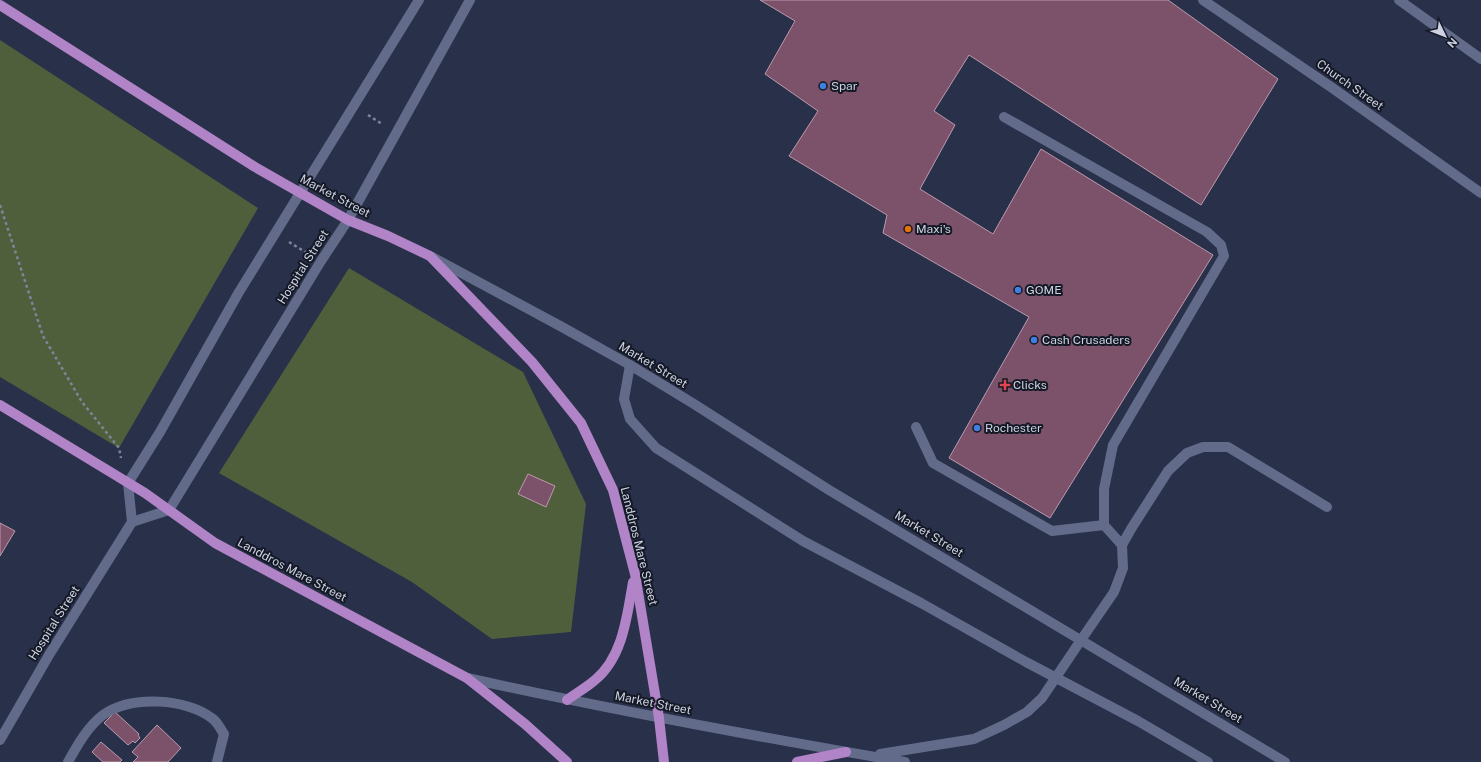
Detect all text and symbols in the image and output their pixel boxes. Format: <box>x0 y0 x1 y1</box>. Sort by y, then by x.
north arrow <box>1425 16 1465 56</box>
text: N <box>1445 36 1460 50</box>
street label: Church Street <box>1314 57 1386 113</box>
place label: Spar <box>831 79 858 93</box>
marker: Spar <box>818 81 828 91</box>
street label: Market Street <box>297 172 373 221</box>
place label: Maxi's <box>916 222 951 236</box>
marker: Maxi's <box>903 224 913 234</box>
street label: Hospital Street <box>275 227 332 307</box>
place label: GOME <box>1026 283 1062 297</box>
marker: GOME <box>1013 285 1023 295</box>
place label: Cash Crusaders <box>1042 333 1130 347</box>
marker: Cash Crusaders <box>1029 335 1039 345</box>
street label: Market Street <box>616 339 690 391</box>
place label: Clicks <box>1013 378 1047 392</box>
marker: Clicks <box>1000 380 1010 390</box>
place label: Rochester <box>985 421 1042 435</box>
marker: Rochester <box>972 423 982 433</box>
street label: Landdros Mare Street <box>618 485 661 607</box>
street label: Market Street <box>892 508 966 560</box>
street label: Landdros Mare Street <box>235 535 349 605</box>
street label: Hospital Street <box>26 583 83 663</box>
street label: Market Street <box>1171 674 1245 726</box>
street label: Market Street <box>614 689 693 717</box>

